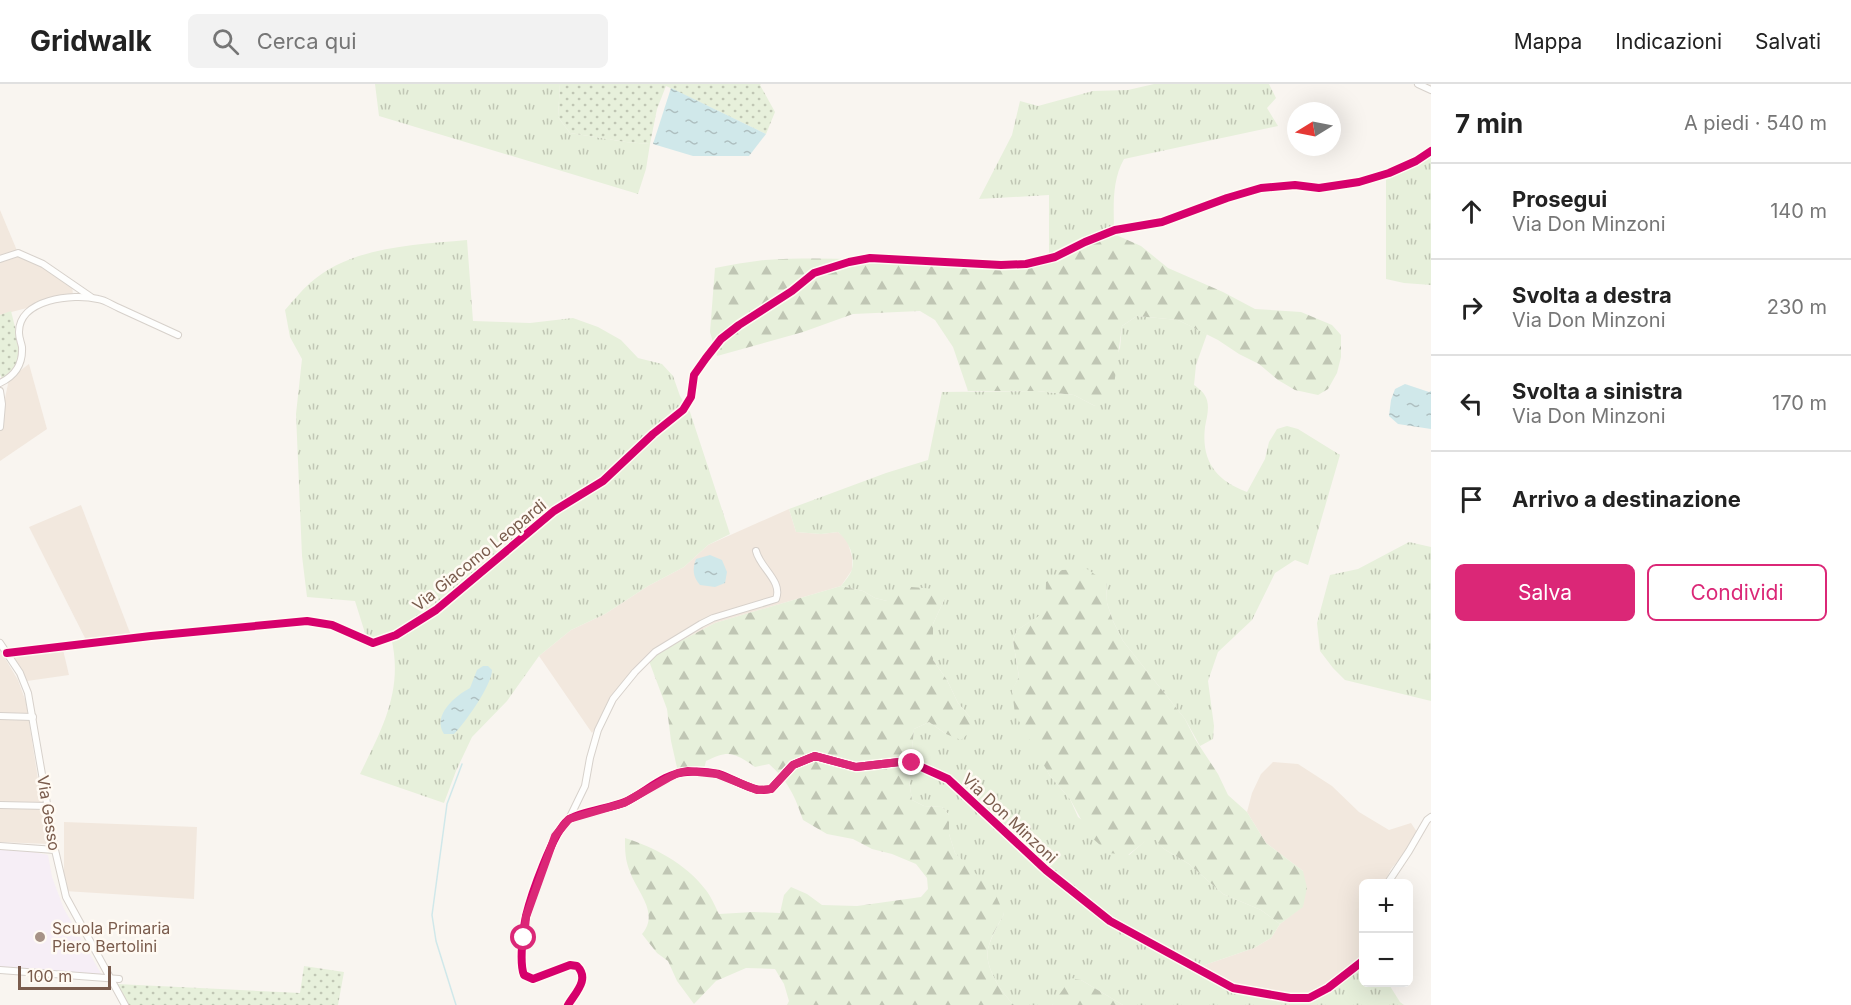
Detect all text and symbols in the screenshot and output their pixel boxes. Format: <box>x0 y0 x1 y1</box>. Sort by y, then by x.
search box <box>188 14 608 68</box>
text: Gridwalk <box>30 24 152 58</box>
icon: search <box>209 25 242 58</box>
text: Cerca qui <box>257 28 357 54</box>
text: Mappa <box>1514 29 1582 54</box>
text: Indicazioni <box>1615 29 1722 54</box>
text: Salvati <box>1755 29 1821 54</box>
north arrow <box>1287 102 1341 156</box>
text: 7 min <box>1455 108 1523 139</box>
text: A piedi · 540 m <box>1684 111 1827 135</box>
text: Prosegui <box>1512 186 1607 212</box>
icon: ahead <box>1455 195 1488 228</box>
text: 140 m <box>1770 199 1827 223</box>
text: Via Don Minzoni <box>1512 212 1666 236</box>
text: Svolta a destra <box>1512 282 1672 308</box>
icon: right <box>1455 291 1488 324</box>
text: 230 m <box>1767 295 1827 319</box>
text: Via Don Minzoni <box>1512 308 1666 332</box>
text: Svolta a sinistra <box>1512 378 1683 404</box>
icon: left <box>1455 387 1488 420</box>
text: 170 m <box>1772 391 1827 415</box>
text: Via Don Minzoni <box>1512 404 1666 428</box>
icon: arrive <box>1455 483 1488 516</box>
text: Arrivo a destinazione <box>1512 486 1741 512</box>
street label: Via Giacomo Leopardi <box>408 495 550 615</box>
button: Salva <box>1455 564 1635 621</box>
button: Condividi <box>1647 564 1827 621</box>
route end <box>898 749 924 775</box>
street label: Via Don Minzoni <box>958 769 1062 867</box>
street label: Via Gesso <box>33 774 65 852</box>
map controls <box>1359 879 1413 987</box>
button: + <box>1359 879 1413 933</box>
place label: Scuola Primaria Piero Bertolini <box>52 918 170 956</box>
route start <box>510 924 536 950</box>
marker: Scuola Primaria Piero Bertolini <box>33 930 47 944</box>
button: − <box>1359 933 1413 987</box>
scale bar <box>18 963 111 990</box>
text: 100 m <box>27 966 72 986</box>

